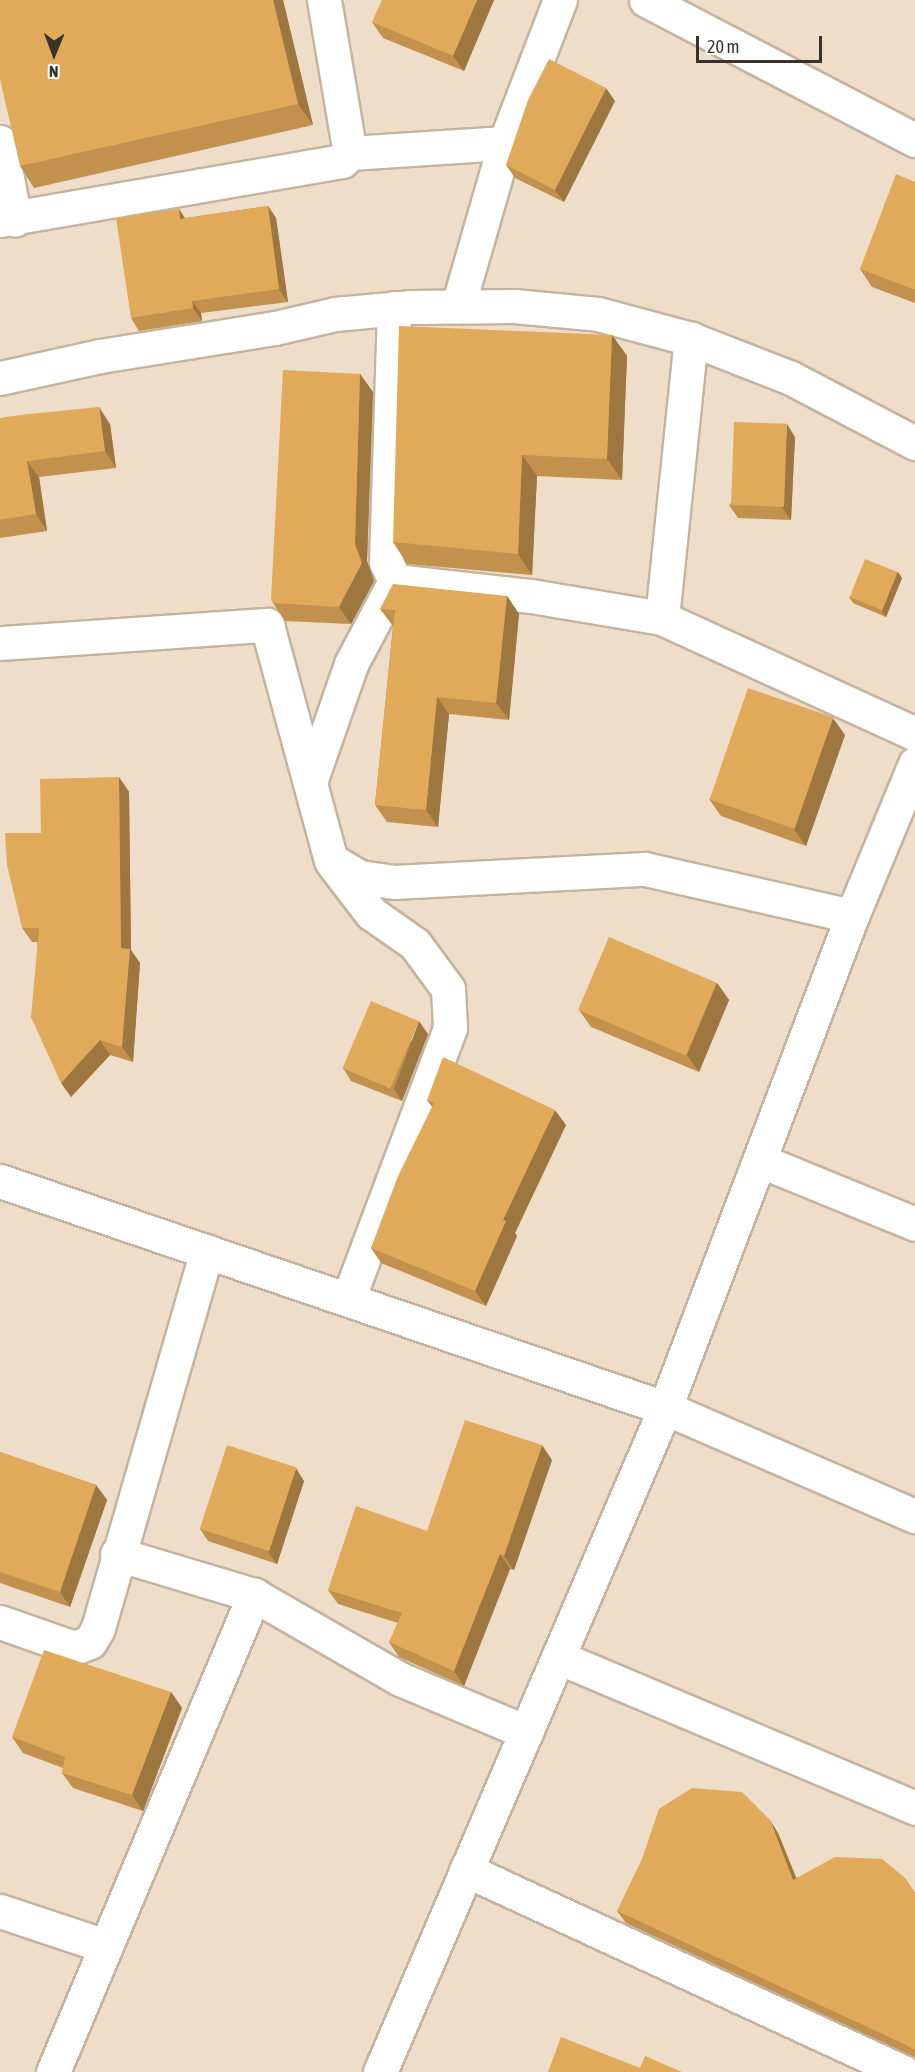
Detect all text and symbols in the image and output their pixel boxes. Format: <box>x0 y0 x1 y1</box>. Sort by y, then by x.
north arrow <box>24 24 84 84</box>
scale bar <box>699 24 825 62</box>
text: 20 m <box>707 36 739 57</box>
text: N <box>49 63 59 81</box>

